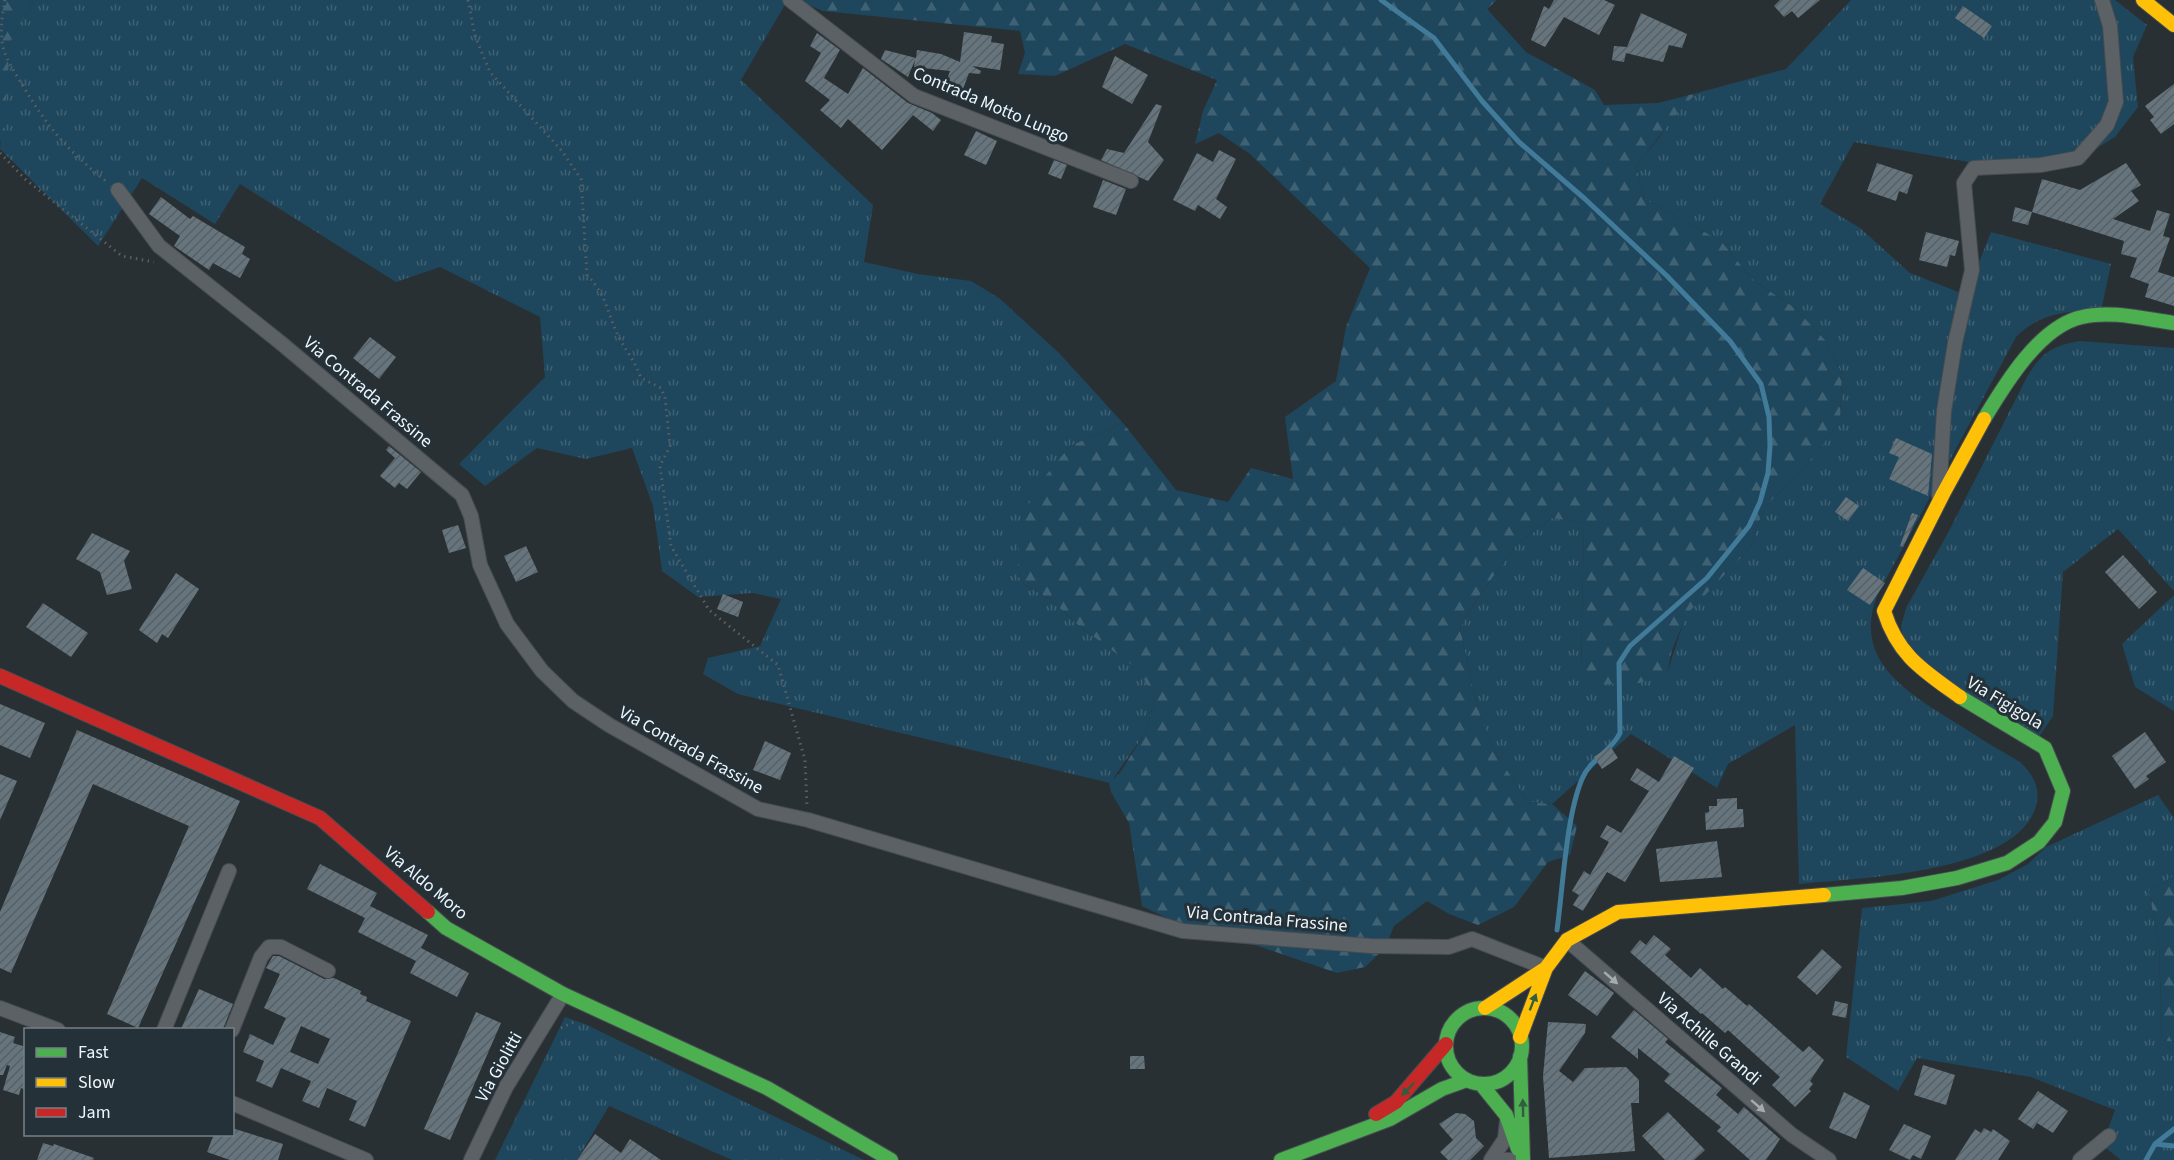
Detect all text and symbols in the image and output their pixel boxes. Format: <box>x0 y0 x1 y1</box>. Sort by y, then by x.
street label: Contrada Motto Lungo <box>909 61 1073 149</box>
street label: Via Contrada Frassine <box>298 330 438 454</box>
street label: Via Figigola <box>1962 670 2048 736</box>
street label: Via Contrada Frassine <box>614 700 768 800</box>
street label: Via Aldo Moro <box>379 840 473 926</box>
street label: Via Contrada Frassine <box>1185 900 1349 939</box>
one-way arrow <box>1603 972 1619 985</box>
street label: Via Achille Grandi <box>1652 987 1766 1091</box>
one-way arrow <box>1529 993 1538 1011</box>
street label: Via Giolitti <box>469 1027 529 1107</box>
legend <box>24 1028 234 1136</box>
text: Fast <box>78 1040 109 1065</box>
text: Slow <box>78 1070 115 1095</box>
one-way arrow <box>1402 1082 1416 1096</box>
one-way arrow <box>1518 1098 1528 1117</box>
one-way arrow <box>1751 1099 1766 1113</box>
text: Jam <box>78 1100 111 1125</box>

